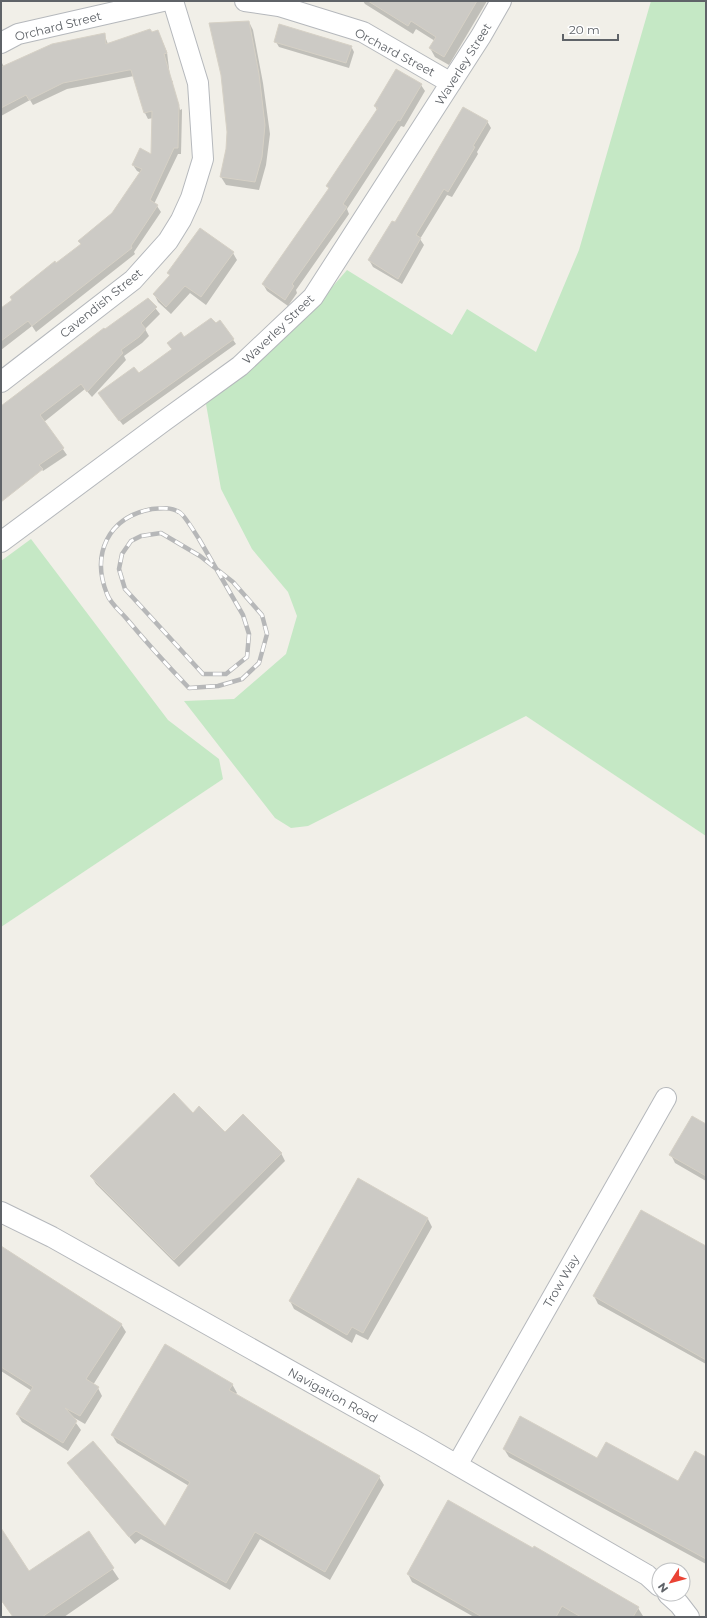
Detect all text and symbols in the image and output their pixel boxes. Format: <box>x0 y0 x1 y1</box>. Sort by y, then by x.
street label: Orchard Street <box>13 8 103 44</box>
scale bar <box>563 16 618 42</box>
street label: Waverley Street <box>432 20 494 108</box>
text: 20 m <box>569 22 600 37</box>
street label: Orchard Street <box>352 25 438 80</box>
street label: Cavendish Street <box>57 265 145 341</box>
street label: Waverley Street <box>239 291 317 367</box>
street label: Trow Way <box>540 1252 582 1310</box>
street label: Navigation Road <box>286 1364 380 1426</box>
north arrow <box>651 1562 691 1602</box>
text: N <box>655 1580 671 1596</box>

